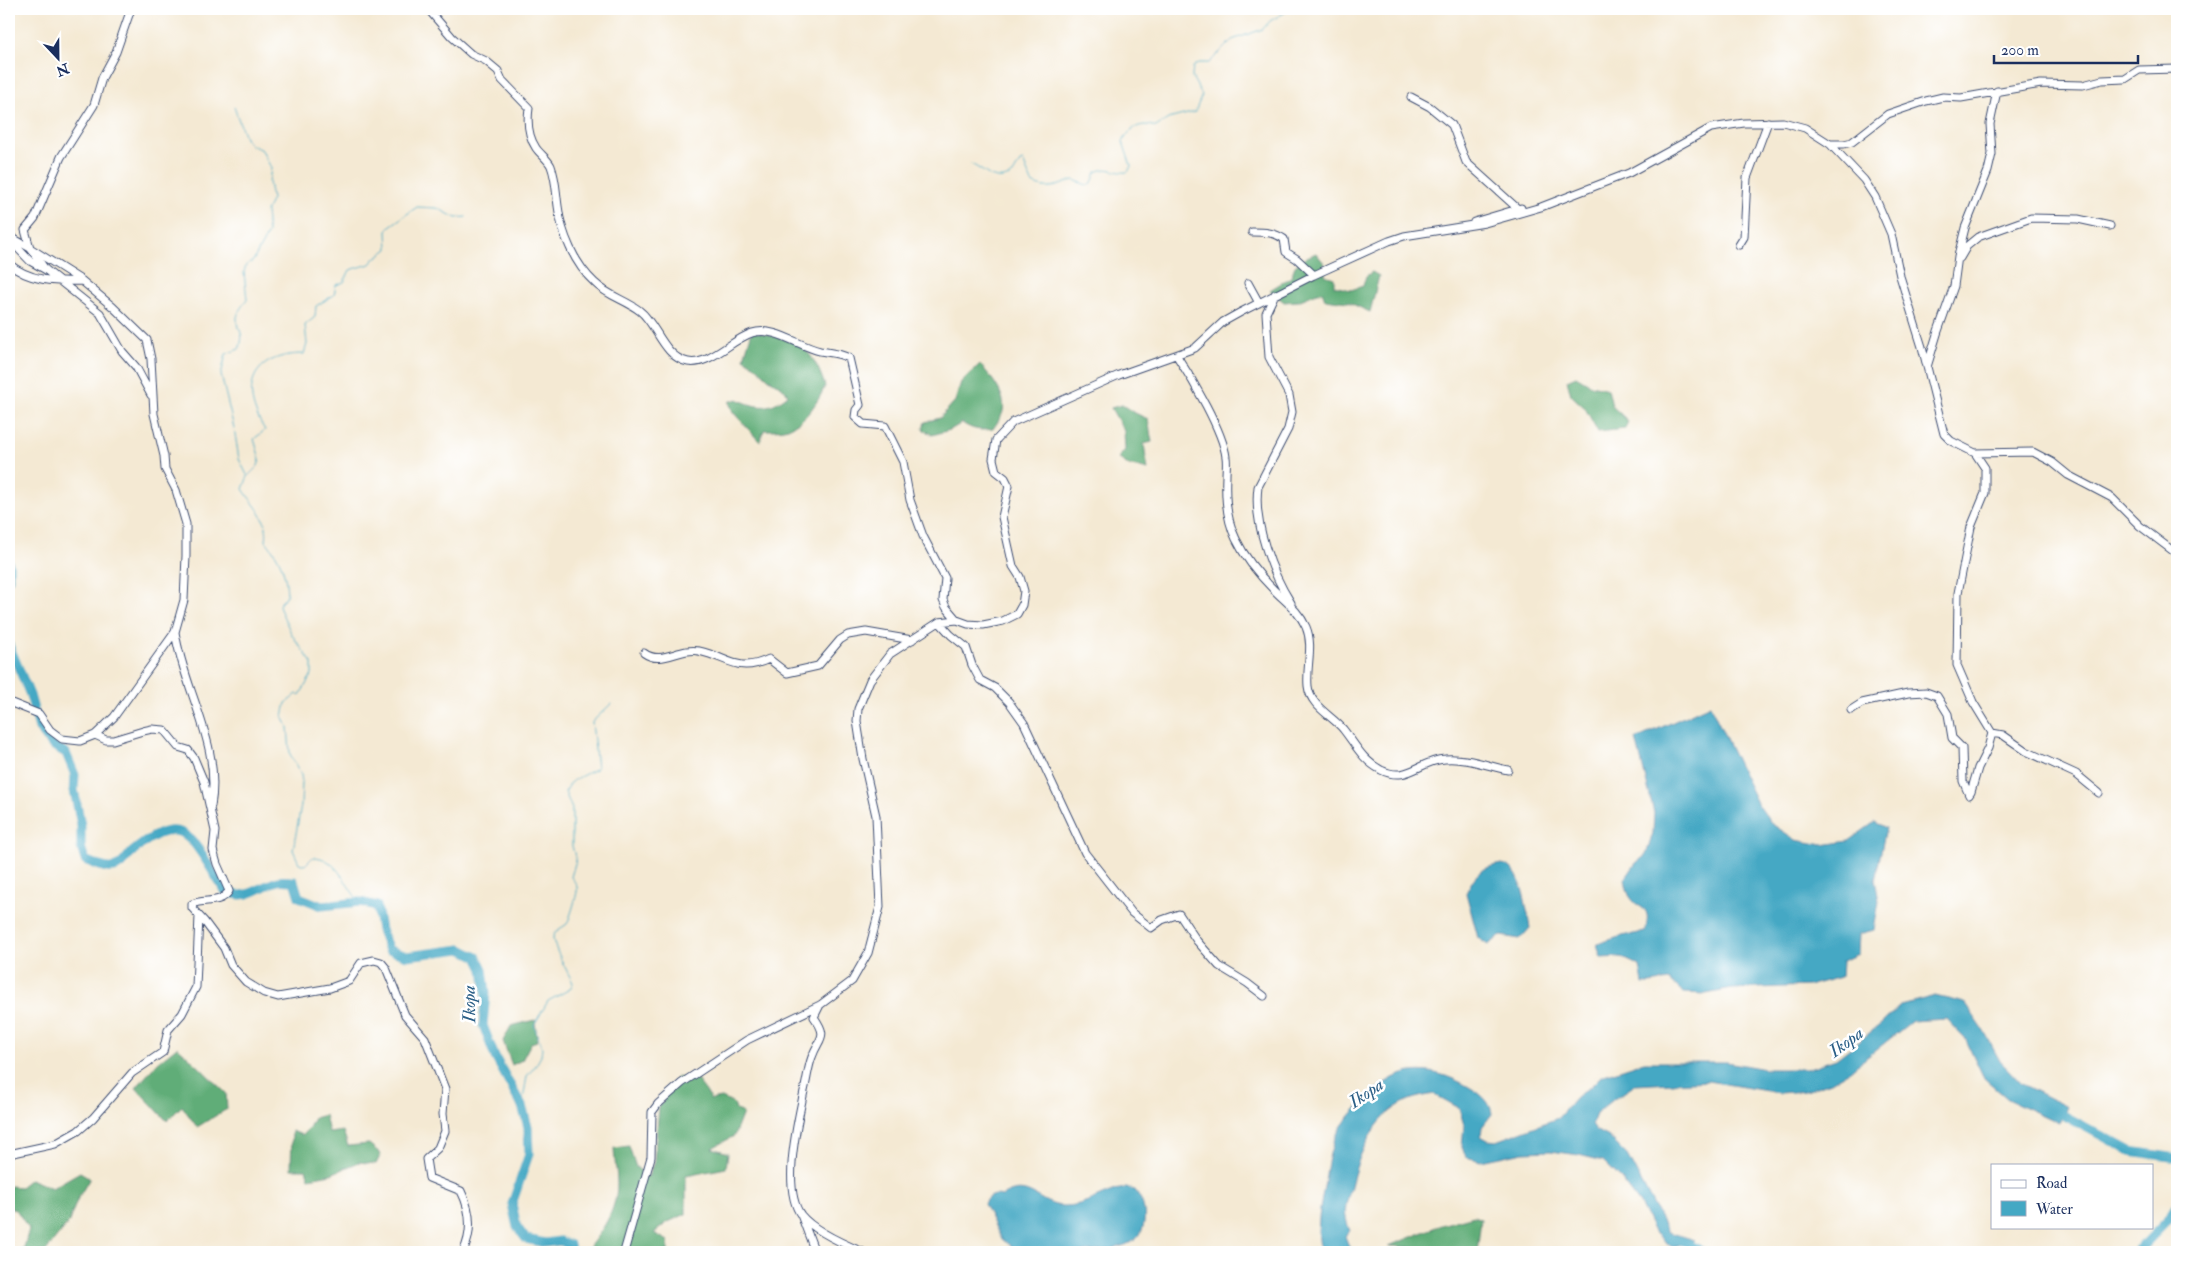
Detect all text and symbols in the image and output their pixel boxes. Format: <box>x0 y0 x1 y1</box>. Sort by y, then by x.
north arrow <box>32 32 82 82</box>
scale bar <box>1994 32 2137 64</box>
text: 200 m <box>2001 41 2039 60</box>
text: N <box>53 59 73 80</box>
water label: Ikopa <box>458 985 481 1024</box>
water label: Ikopa <box>1824 1022 1868 1063</box>
water label: Ikopa <box>1343 1073 1388 1114</box>
legend <box>1991 1164 2154 1228</box>
text: Road <box>2036 1174 2068 1193</box>
text: Water <box>2035 1200 2073 1219</box>

